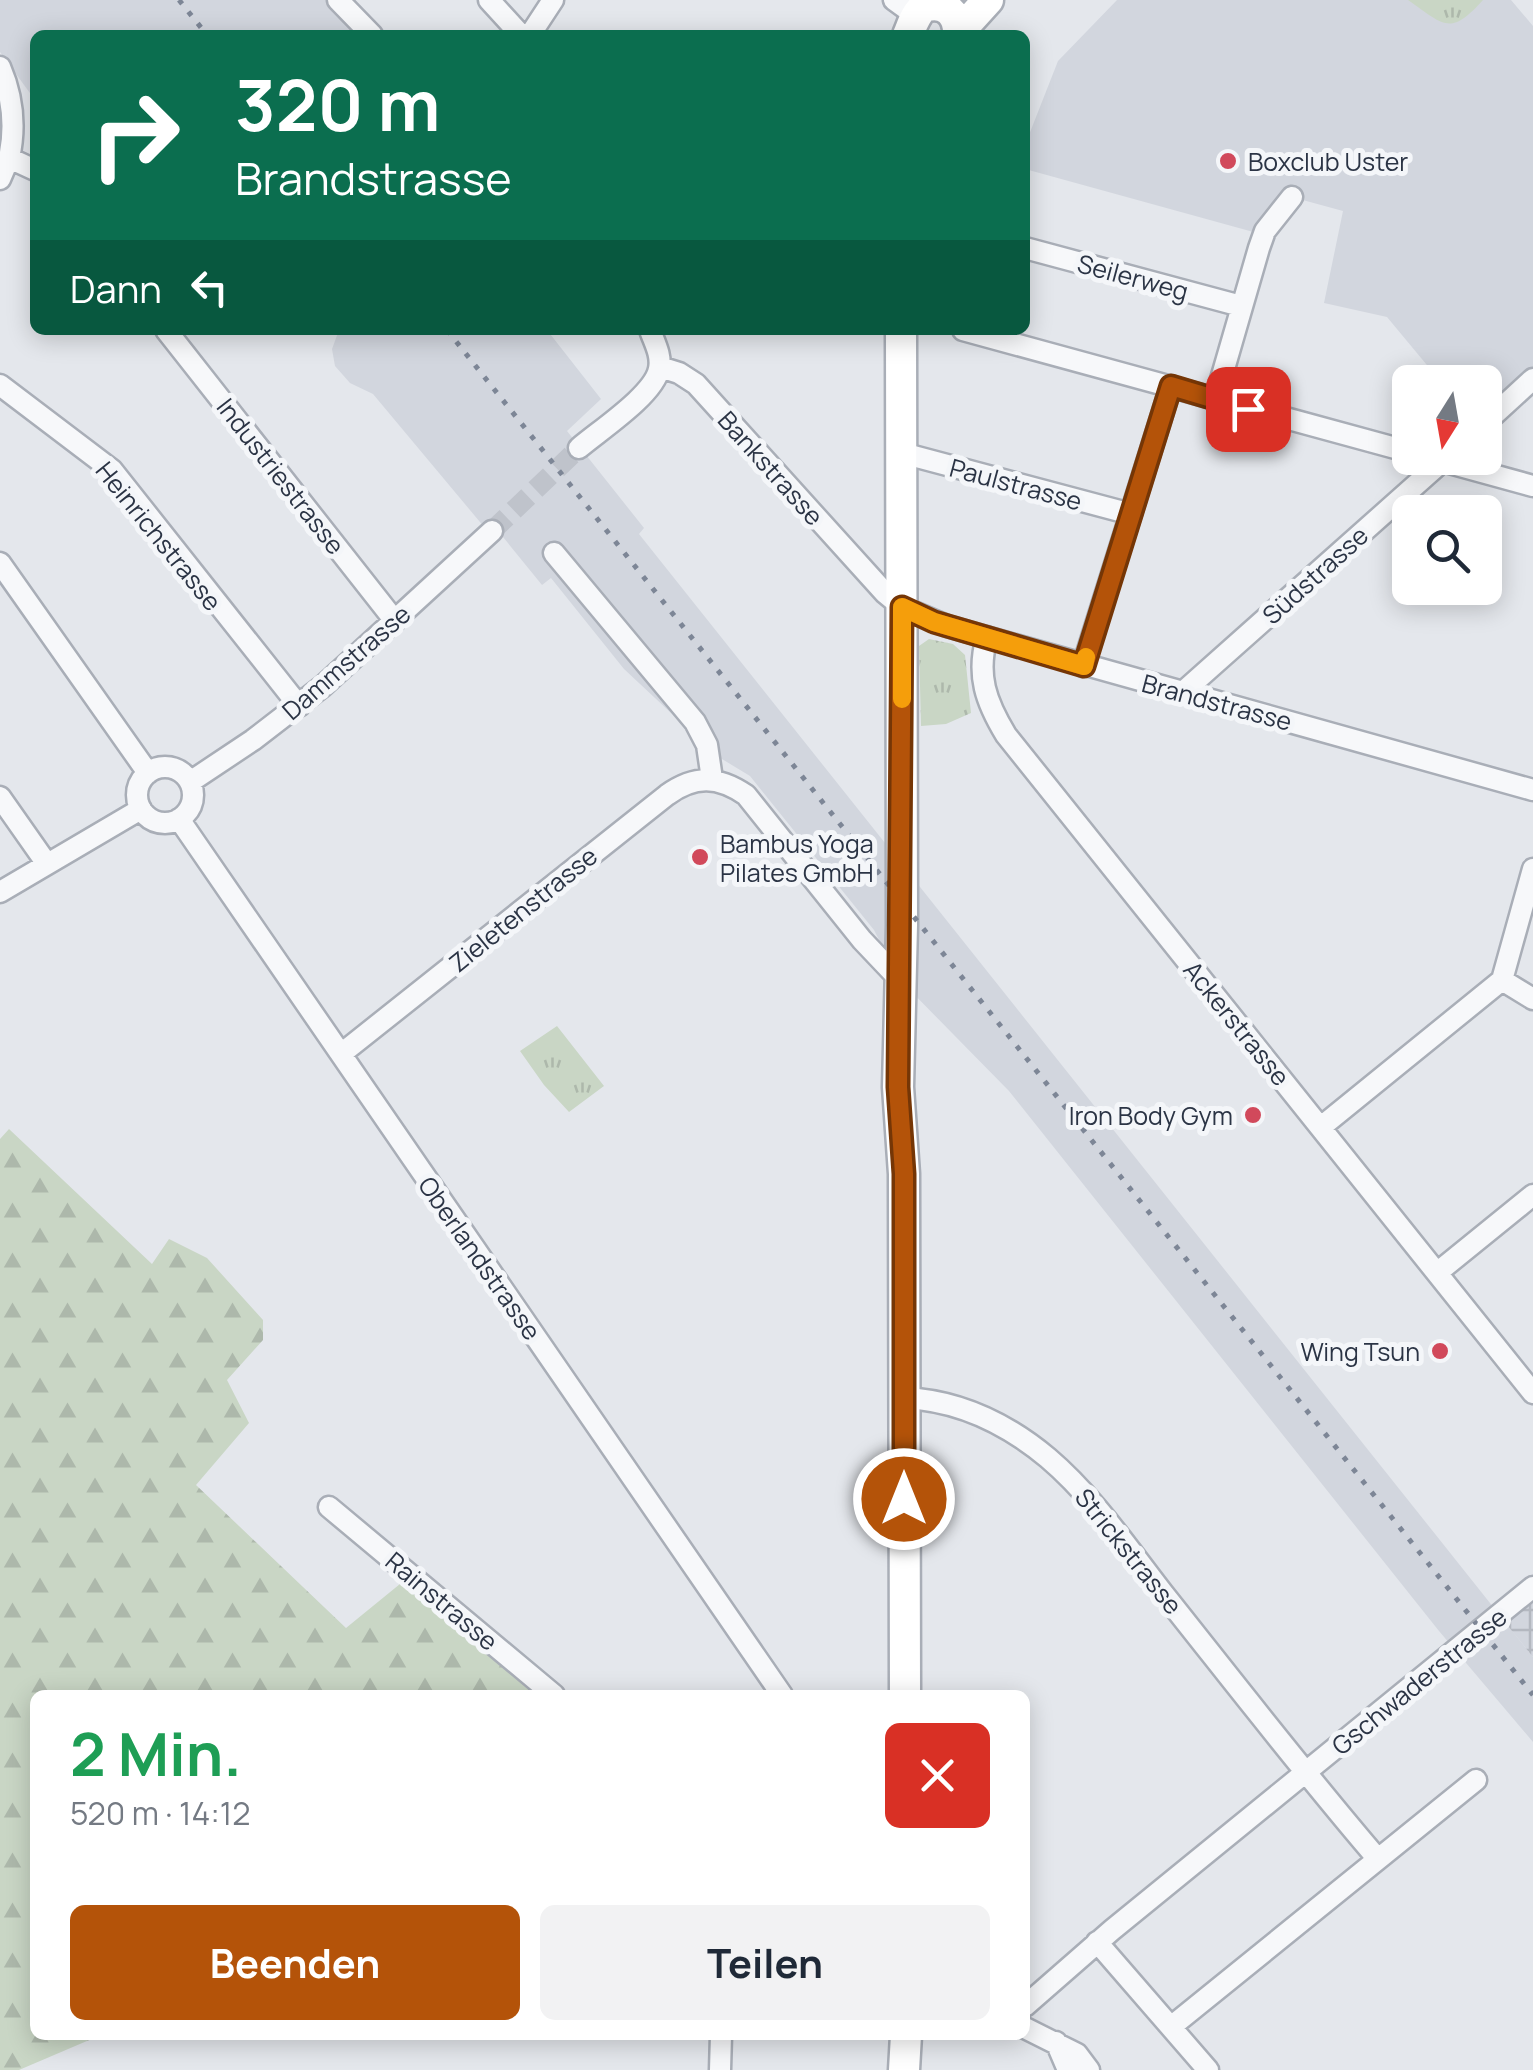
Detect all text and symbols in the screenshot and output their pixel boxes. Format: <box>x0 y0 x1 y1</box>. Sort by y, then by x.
text: 320 m <box>235 56 440 152</box>
icon: right <box>70 70 200 200</box>
place label: Boxclub Uster <box>1248 144 1408 179</box>
text: Brandstrasse <box>235 147 512 209</box>
marker: Boxclub Uster <box>1217 150 1239 172</box>
street label: Seilerweg <box>1074 245 1192 309</box>
icon: left <box>182 260 237 315</box>
text: Dann <box>70 262 162 314</box>
north arrow <box>1392 365 1502 475</box>
map controls <box>1392 365 1502 605</box>
pin <box>1206 367 1291 452</box>
icon: arrive <box>1221 382 1276 437</box>
street label: Industriestrasse <box>209 391 353 561</box>
street label: Bankstrasse <box>710 403 832 533</box>
street label: Paulstrasse <box>946 450 1086 518</box>
street label: Heinrichstrasse <box>88 454 230 618</box>
button: search <box>1392 495 1502 605</box>
street label: Südstrasse <box>1254 518 1376 632</box>
street label: Dammstrasse <box>274 596 418 728</box>
street label: Brandstrasse <box>1138 665 1296 739</box>
place label: Bambus Yoga Pilates GmbH <box>720 826 874 890</box>
street label: Zieletenstrasse <box>442 838 604 980</box>
marker: Bambus Yoga Pilates GmbH <box>689 846 711 868</box>
street label: Ackerstrasse <box>1176 953 1298 1093</box>
place label: Iron Body Gym <box>1069 1098 1233 1133</box>
marker: Iron Body Gym <box>1242 1104 1264 1126</box>
street label: Oberlandstrasse <box>411 1169 549 1347</box>
place label: Wing Tsun <box>1300 1334 1420 1369</box>
marker: Wing Tsun <box>1429 1340 1451 1362</box>
position arrow <box>852 1447 956 1551</box>
street label: Strickstrasse <box>1067 1481 1191 1621</box>
street label: Rainstrasse <box>378 1544 506 1658</box>
street label: Gschwaderstrasse <box>1324 1599 1514 1763</box>
text: 2 Min. <box>70 1712 242 1794</box>
button: close <box>885 1723 990 1828</box>
text: 520 m · 14:12 <box>70 1791 251 1835</box>
button: Beenden <box>70 1905 520 2020</box>
button: Teilen <box>540 1905 990 2020</box>

